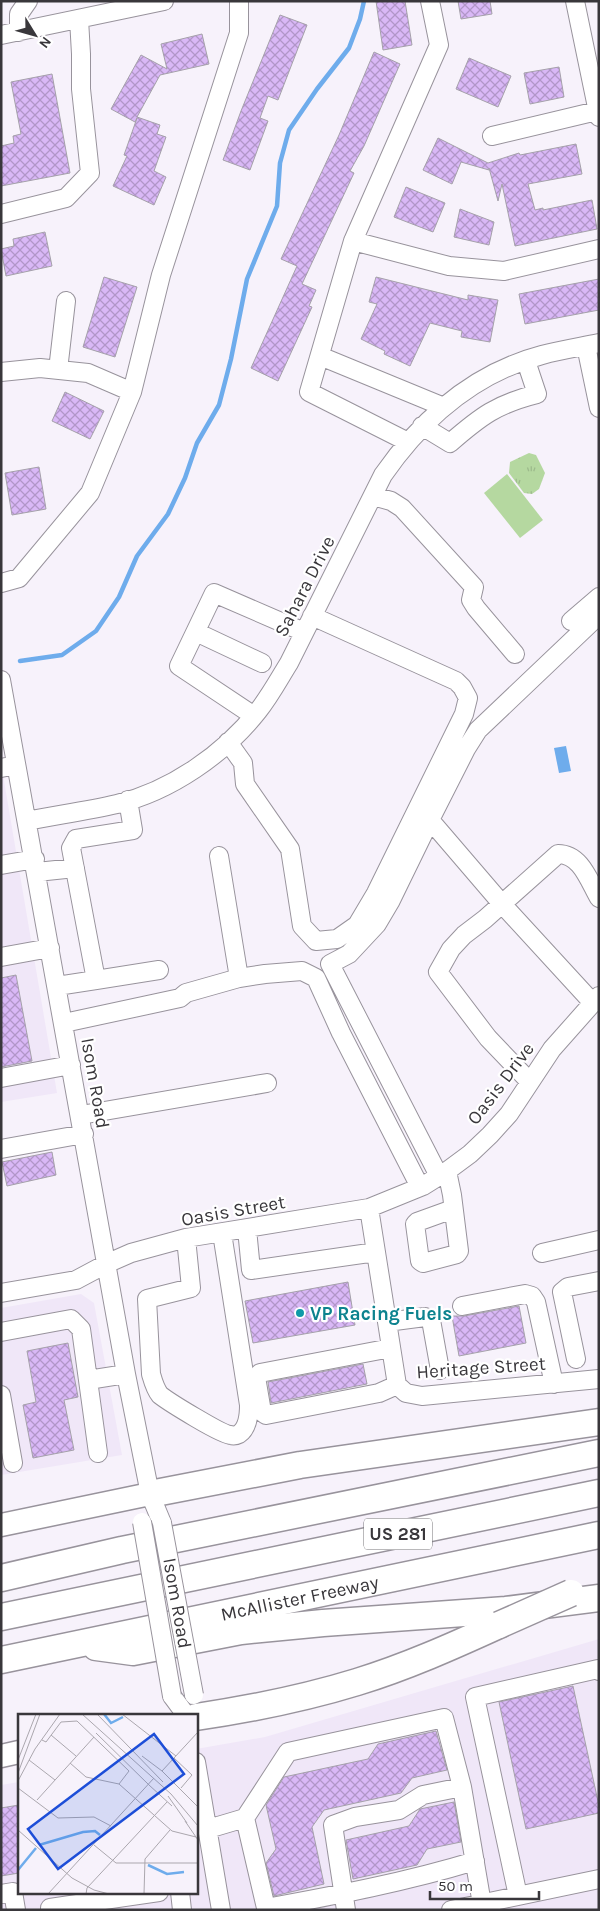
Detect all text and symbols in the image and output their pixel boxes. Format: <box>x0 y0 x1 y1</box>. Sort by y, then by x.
north arrow <box>10 10 60 60</box>
text: N <box>35 33 55 52</box>
street label: Sahara Drive <box>270 532 340 640</box>
street label: Isom Road <box>76 1036 114 1130</box>
street label: Oasis Drive <box>463 1038 539 1129</box>
street label: Oasis Street <box>180 1191 287 1231</box>
place label: VP Racing Fuels <box>310 1303 452 1325</box>
marker: VP Racing Fuels <box>294 1307 306 1319</box>
street label: Heritage Street <box>416 1352 547 1383</box>
road number: US 281 <box>364 1518 432 1550</box>
street label: Isom Road <box>158 1556 196 1650</box>
street label: McAllister Freeway <box>219 1571 381 1626</box>
inset map <box>18 1714 198 1894</box>
scale bar <box>430 1868 539 1900</box>
text: 50 m <box>438 1877 473 1895</box>

